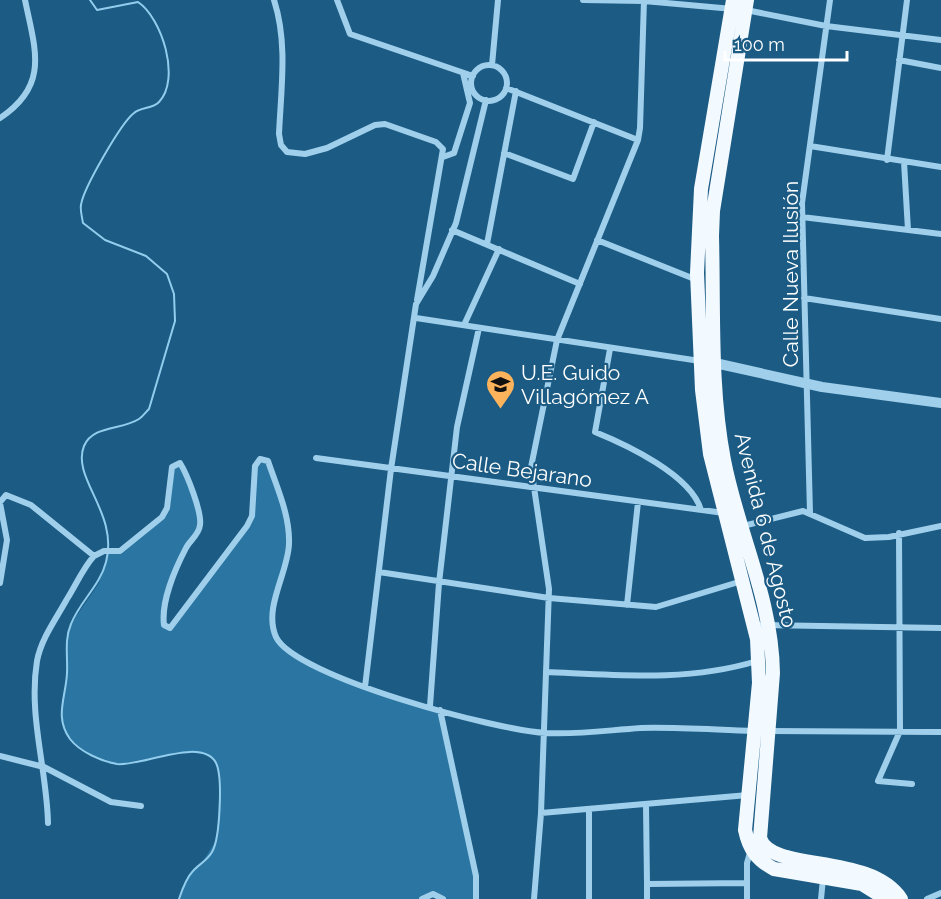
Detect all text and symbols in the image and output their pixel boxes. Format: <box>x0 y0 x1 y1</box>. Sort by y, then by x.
scale bar <box>725 24 846 62</box>
text: 100 m <box>734 34 785 55</box>
street label: Calle Nueva Ilusión <box>778 181 803 367</box>
place label: U.E. Guido Villagómez A <box>521 360 649 409</box>
school or university icon: U.E. Guido Villagómez A <box>484 368 516 410</box>
street label: Avenida 6 de Agosto <box>730 430 802 630</box>
street label: Calle Bejarano <box>450 448 594 492</box>

